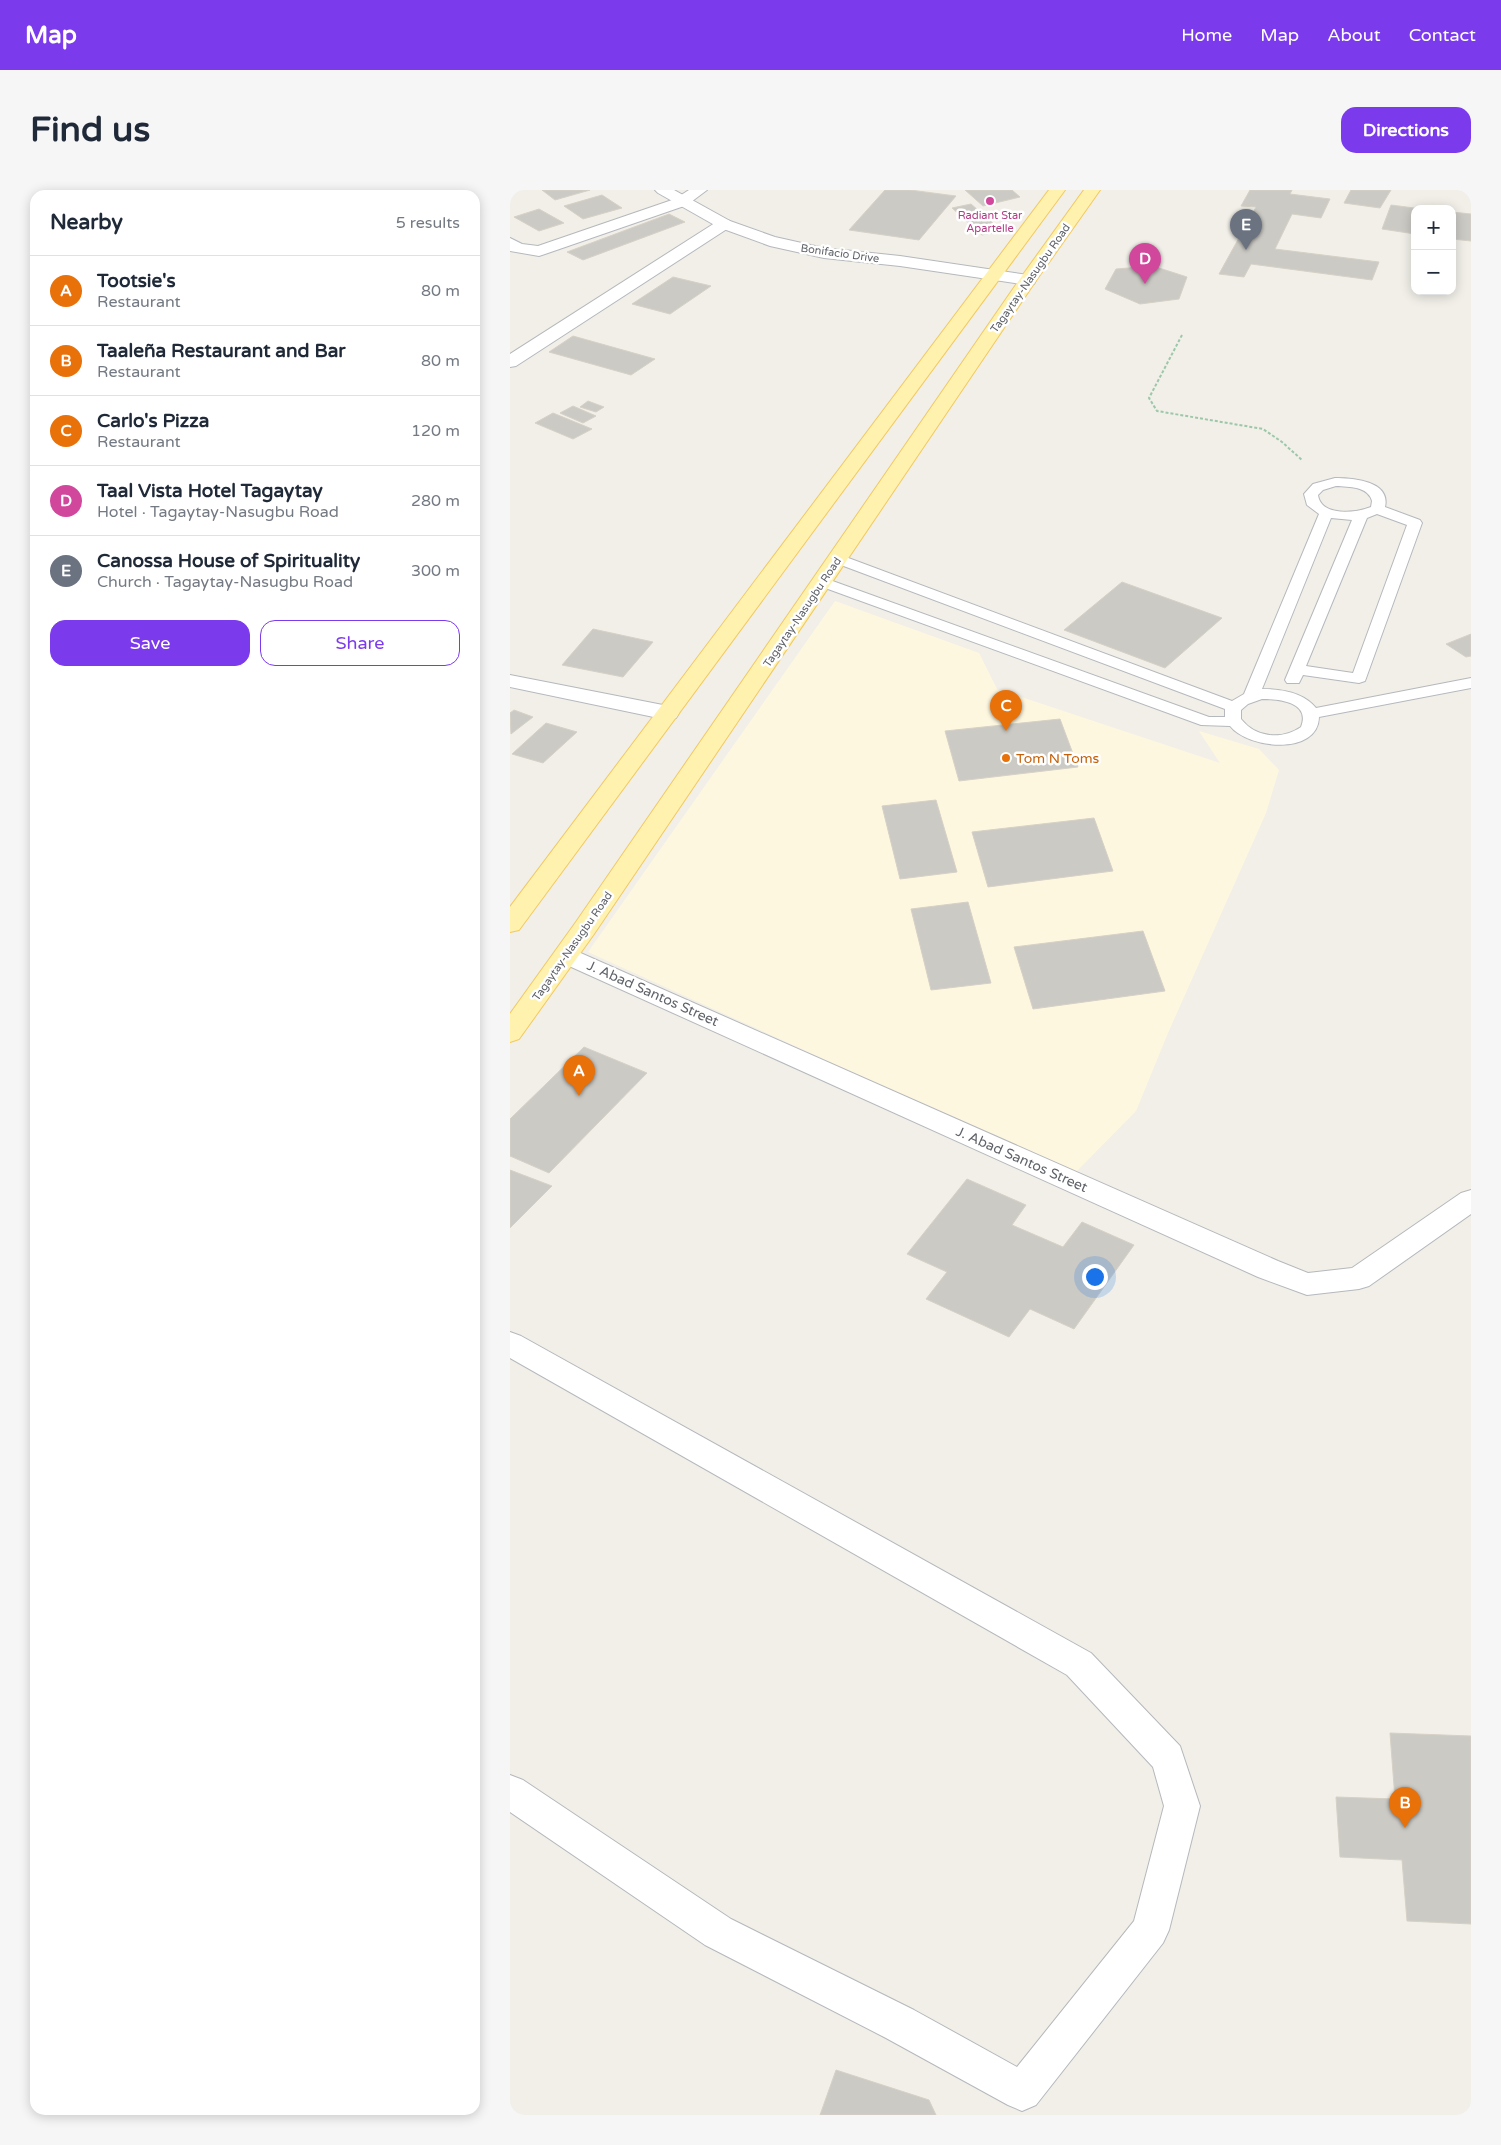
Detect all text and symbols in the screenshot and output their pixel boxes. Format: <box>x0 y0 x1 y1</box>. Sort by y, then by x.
text: Map <box>25 21 77 50</box>
text: Home <box>1181 24 1232 46</box>
text: Map <box>1260 24 1299 46</box>
text: About <box>1327 24 1381 46</box>
text: Contact <box>1409 24 1476 46</box>
button: Directions <box>1341 107 1471 153</box>
text: Find us <box>30 109 150 151</box>
marker: Radiant Star Apartelle <box>984 195 996 207</box>
map controls <box>1411 205 1456 295</box>
button: + <box>1411 205 1456 250</box>
place label: Radiant Star Apartelle <box>958 209 1023 235</box>
pin: E <box>1230 209 1262 250</box>
text: Nearby <box>50 210 123 235</box>
text: 5 results <box>396 213 460 233</box>
street label: Tagaytay-Nasugbu Road <box>988 221 1073 335</box>
street label: Bonifacio Drive <box>800 242 880 265</box>
pin: D <box>1129 243 1161 284</box>
button: − <box>1411 250 1456 295</box>
text: Tootsie's <box>97 270 176 292</box>
text: A <box>60 281 72 301</box>
text: 80 m <box>421 281 460 301</box>
text: Restaurant <box>97 292 181 312</box>
text: Taaleña Restaurant and Bar <box>97 340 346 362</box>
text: B <box>60 351 72 371</box>
text: 80 m <box>421 351 460 371</box>
text: Restaurant <box>97 362 181 382</box>
text: Carlo's Pizza <box>97 410 209 432</box>
text: C <box>60 421 72 441</box>
text: 120 m <box>411 421 460 441</box>
text: Restaurant <box>97 432 181 452</box>
text: Taal Vista Hotel Tagaytay <box>97 480 323 502</box>
text: D <box>60 491 72 511</box>
text: 280 m <box>411 491 460 511</box>
text: Hotel · Tagaytay-Nasugbu Road <box>97 502 339 522</box>
text: Canossa House of Spirituality <box>97 550 360 572</box>
street label: Tagaytay-Nasugbu Road <box>761 555 844 670</box>
text: E <box>61 561 71 581</box>
text: 300 m <box>411 561 460 581</box>
text: Church · Tagaytay-Nasugbu Road <box>97 572 353 592</box>
button: Save <box>50 620 250 666</box>
button: Share <box>260 620 460 666</box>
pin: C <box>990 690 1022 731</box>
place label: Tom N Toms <box>1016 750 1100 767</box>
marker: Tom N Toms <box>1000 752 1012 764</box>
street label: Tagaytay-Nasugbu Road <box>530 889 615 1003</box>
street label: J. Abad Santos Street <box>584 957 722 1030</box>
pin: A <box>563 1055 595 1096</box>
street label: J. Abad Santos Street <box>953 1123 1091 1196</box>
your location <box>1082 1264 1108 1290</box>
pin: B <box>1389 1787 1421 1828</box>

